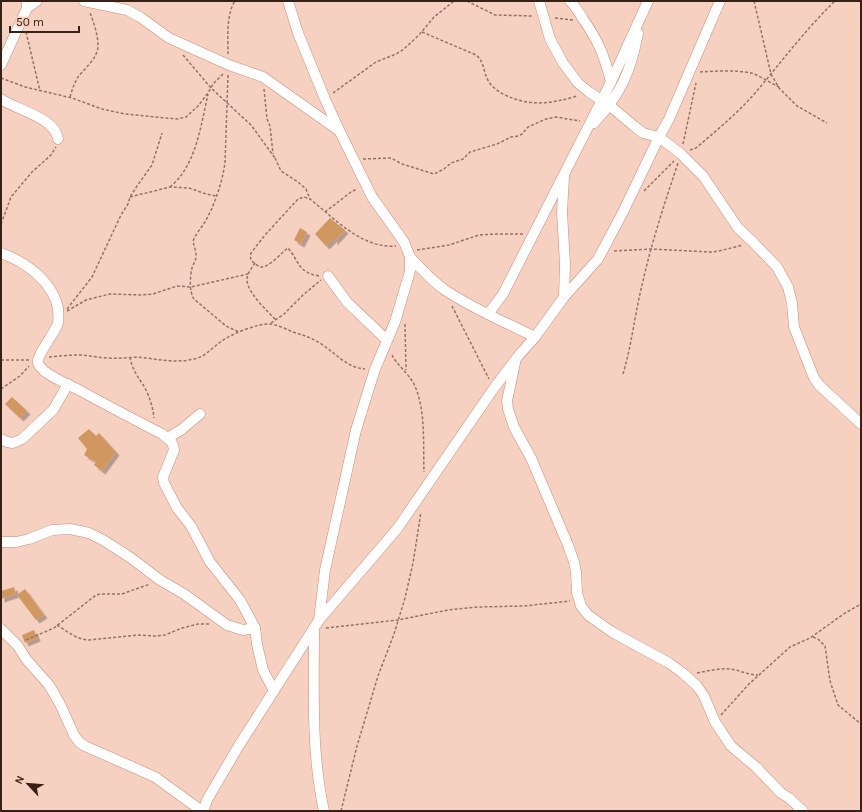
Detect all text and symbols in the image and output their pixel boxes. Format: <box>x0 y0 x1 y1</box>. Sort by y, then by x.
scale bar <box>10 8 79 34</box>
text: 50 m <box>16 15 44 29</box>
north arrow <box>8 764 48 804</box>
text: N <box>12 773 27 786</box>

